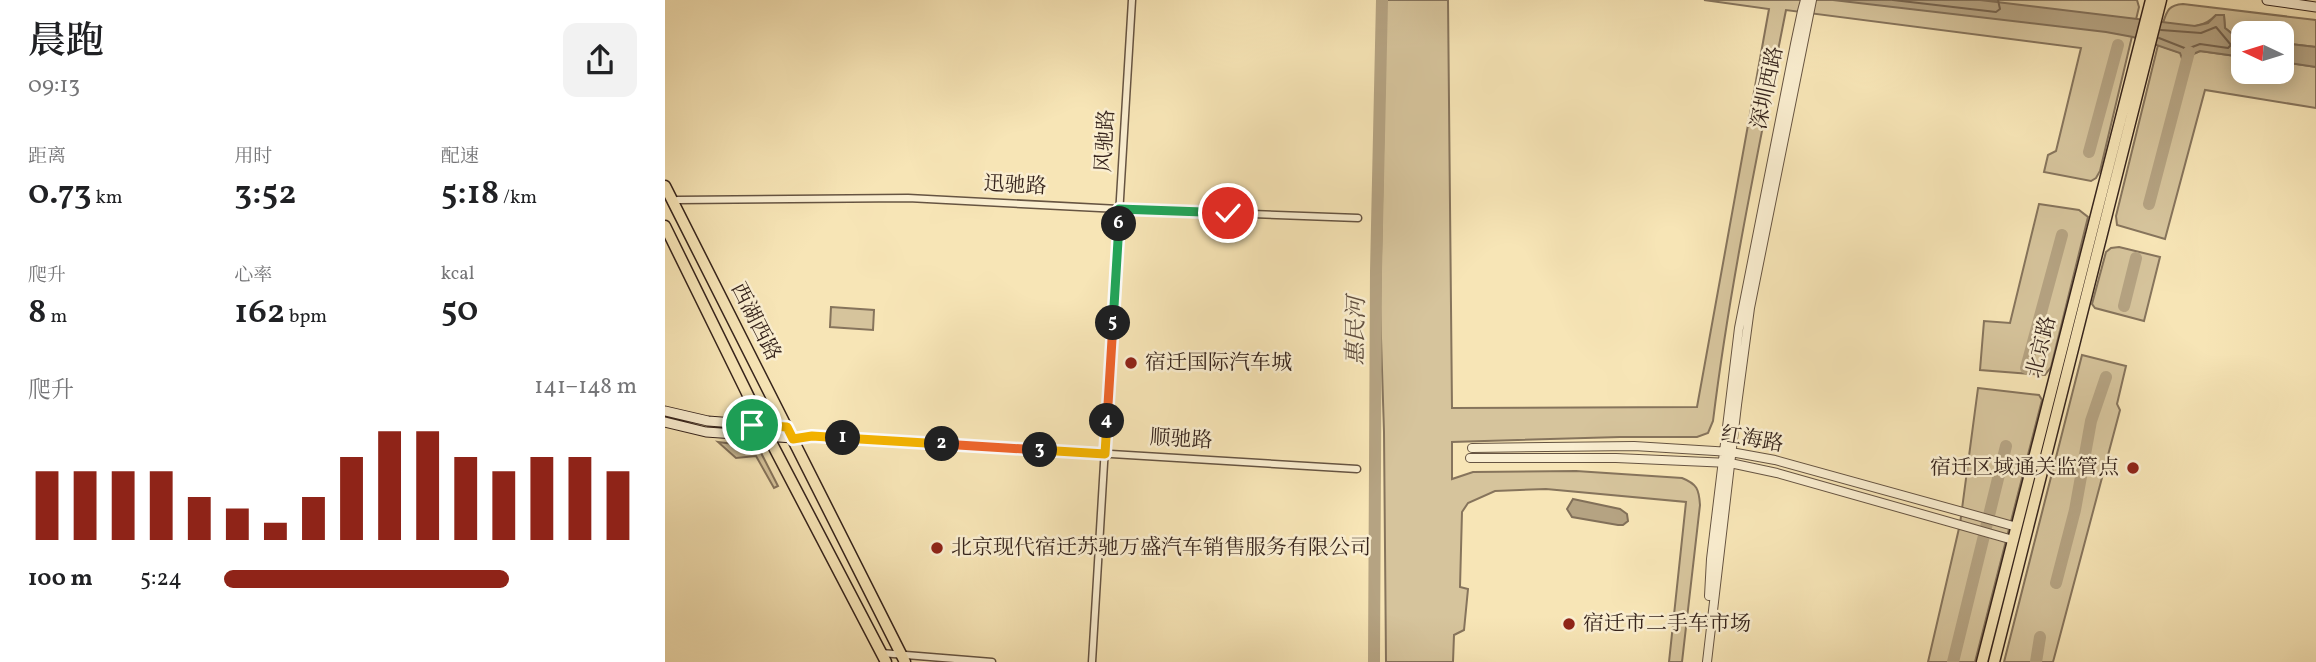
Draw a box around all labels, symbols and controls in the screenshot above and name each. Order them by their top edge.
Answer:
text: 晨跑 [28,17,104,70]
north arrow [2231,21,2294,84]
map controls [2231,21,2294,84]
button: share [563,23,637,97]
street label: 深圳西路 [1745,44,1791,132]
text: 09:13 [28,70,80,102]
street label: 风驰路 [1090,109,1122,173]
text: 距离 [28,144,66,170]
text: 用时 [234,144,272,170]
text: 配速 [441,144,479,170]
text: 0.73 [28,170,92,218]
text: 3:52 [234,170,297,218]
text: 5:18 [441,170,499,218]
street label: 迅驰路 [983,170,1047,202]
pin [1198,183,1258,243]
text: km [92,185,123,211]
text: /km [499,185,537,211]
icon: check [1209,194,1247,232]
pin: 6 [1101,206,1137,242]
text: 6 [1113,210,1124,236]
text: kcal [441,261,474,287]
text: 爬升 [28,263,66,289]
text: 心率 [234,263,272,289]
street label: 西湖西路 [723,278,787,366]
text: 50 [441,287,478,335]
text: 8 [28,289,47,337]
text: 162 [234,289,285,337]
water label: 惠民河 [1340,292,1374,366]
text: m [47,304,67,330]
text: bpm [285,304,327,330]
pin: 5 [1095,306,1131,340]
text: 5 [1108,309,1117,335]
street label: 北京路 [2020,313,2064,381]
place label: 宿迁国际汽车城 [1145,349,1292,378]
marker: 宿迁国际汽车城 [1123,355,1139,371]
text: 141–148 m [534,371,637,403]
text: 爬升 [28,375,74,407]
pin [722,395,782,455]
pin: 4 [1089,404,1125,438]
icon: arrive [733,406,771,444]
text: 4 [1101,407,1112,433]
pin: 1 [825,420,861,456]
street label: 红海路 [1718,420,1786,460]
text: 1 [839,424,846,450]
street label: 顺驰路 [1149,424,1213,456]
pin: 2 [925,426,959,462]
text: 2 [937,430,946,456]
pin: 3 [1023,433,1057,468]
text: 3 [1035,436,1044,462]
place label: 宿迁区域通关监管点 [1930,454,2119,483]
marker: 宿迁区域通关监管点 [2125,460,2141,476]
place label: 北京现代宿迁苏驰万盛汽车销售服务有限公司 [951,534,1371,563]
marker: 北京现代宿迁苏驰万盛汽车销售服务有限公司 [929,540,945,556]
text: 100 m [28,563,93,595]
text: 5:24 [140,563,182,595]
place label: 宿迁市二手车市场 [1583,610,1751,639]
marker: 宿迁市二手车市场 [1561,616,1577,632]

